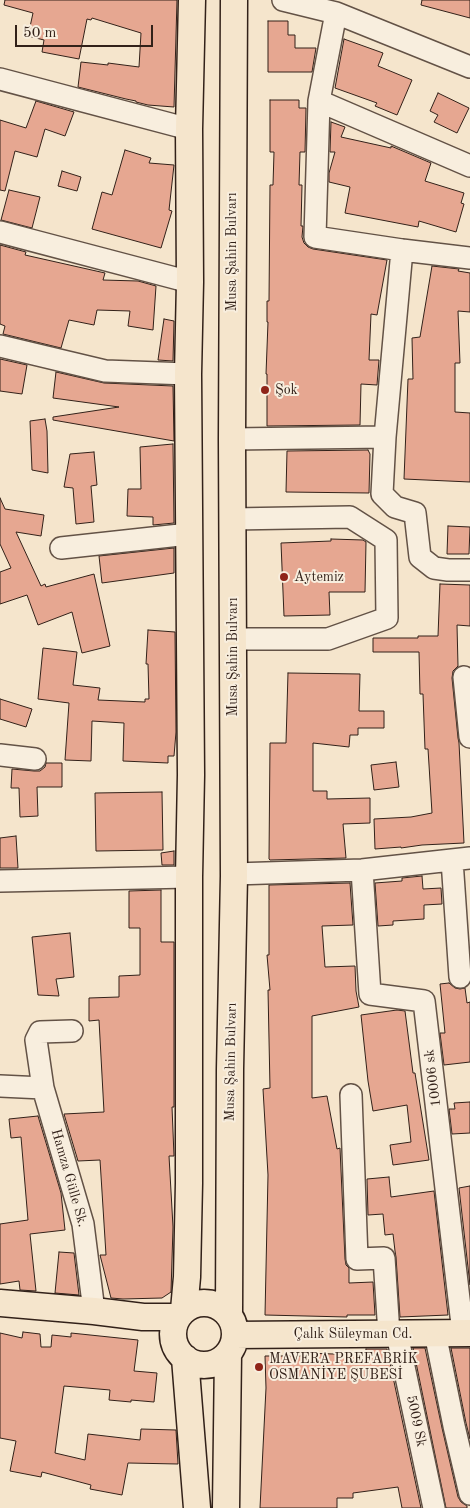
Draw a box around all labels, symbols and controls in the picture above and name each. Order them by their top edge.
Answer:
scale bar [18,15,155,47]
text: 50 m [23,26,57,41]
street label: Musa Şahin Bulvarı [224,193,240,311]
place label: Şok [275,382,298,398]
marker: Şok [259,384,271,396]
place label: Aytemiz [294,569,344,585]
marker: Aytemiz [278,571,290,583]
street label: Musa Şahin Bulvarı [225,598,241,716]
street label: Musa Şahin Bulvarı [222,1002,240,1122]
street label: 10006 sk [421,1048,445,1108]
street label: Hamza Gülle Sk. [47,1127,91,1229]
street label: Çalık Süleyman Cd. [294,1326,412,1342]
place label: MAVERA PREFABRİK OSMANİYE ŞUBESİ [269,1351,418,1384]
marker: MAVERA PREFABRİK OSMANİYE ŞUBESİ [253,1361,265,1373]
street label: 5009 Sk [402,1394,430,1448]

